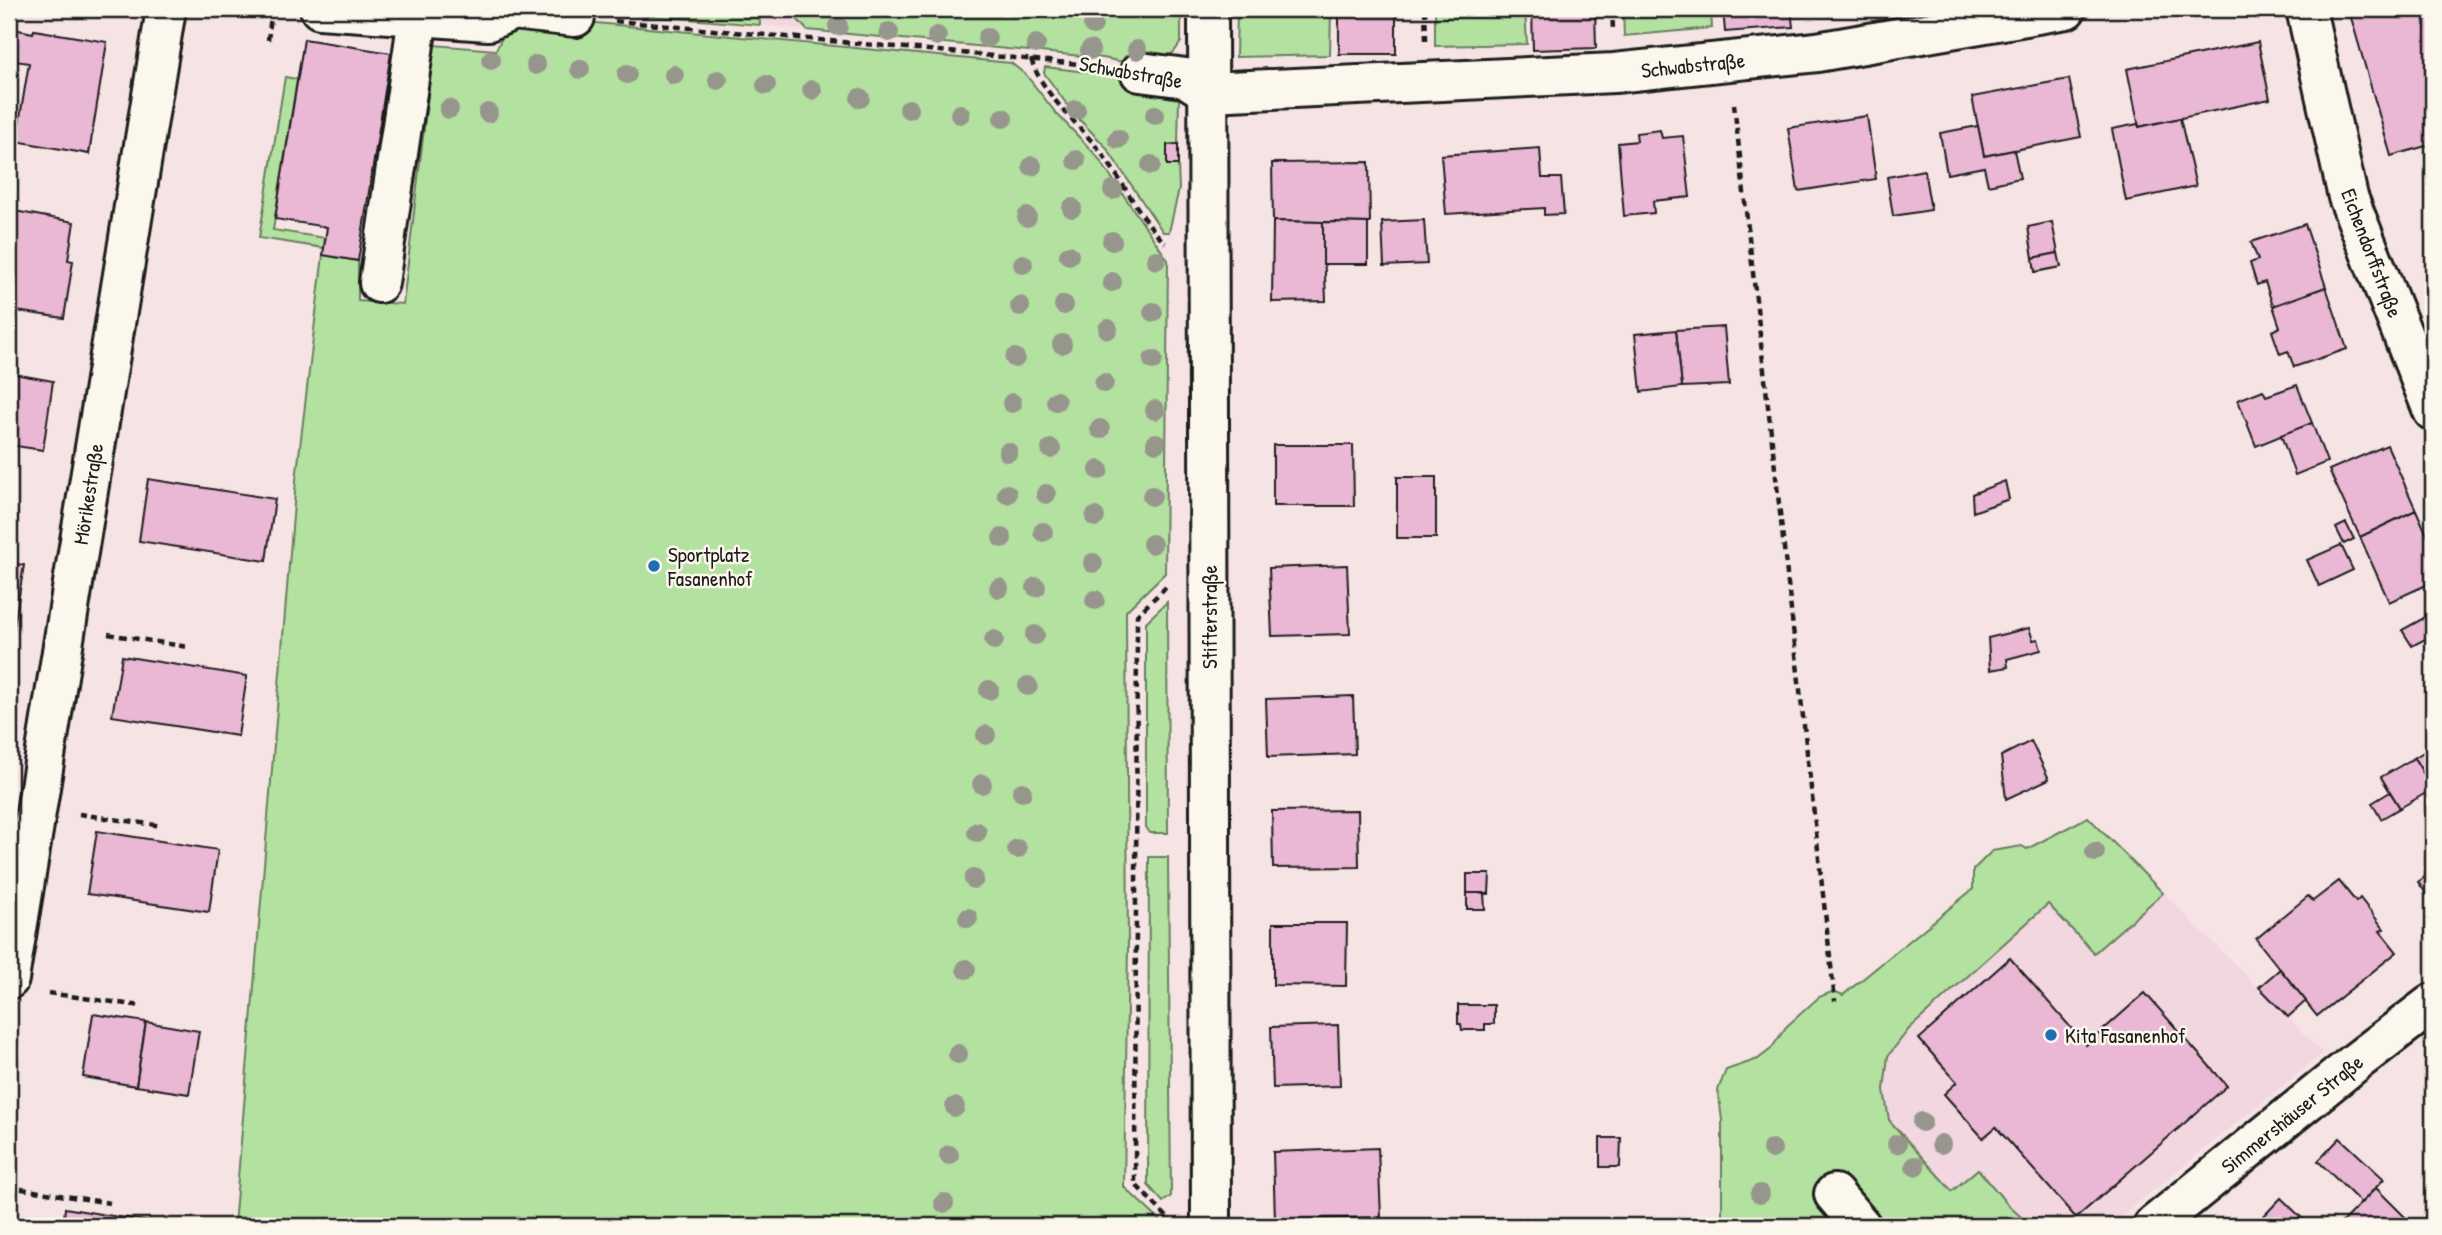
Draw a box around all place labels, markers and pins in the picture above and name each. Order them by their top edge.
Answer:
place label: Sportplatz Fasanenhof [667,540,753,593]
marker: Sportplatz Fasanenhof [646,558,662,574]
place label: Kita Fasanenhof [2065,1021,2186,1050]
marker: Kita Fasanenhof [2043,1027,2059,1043]

